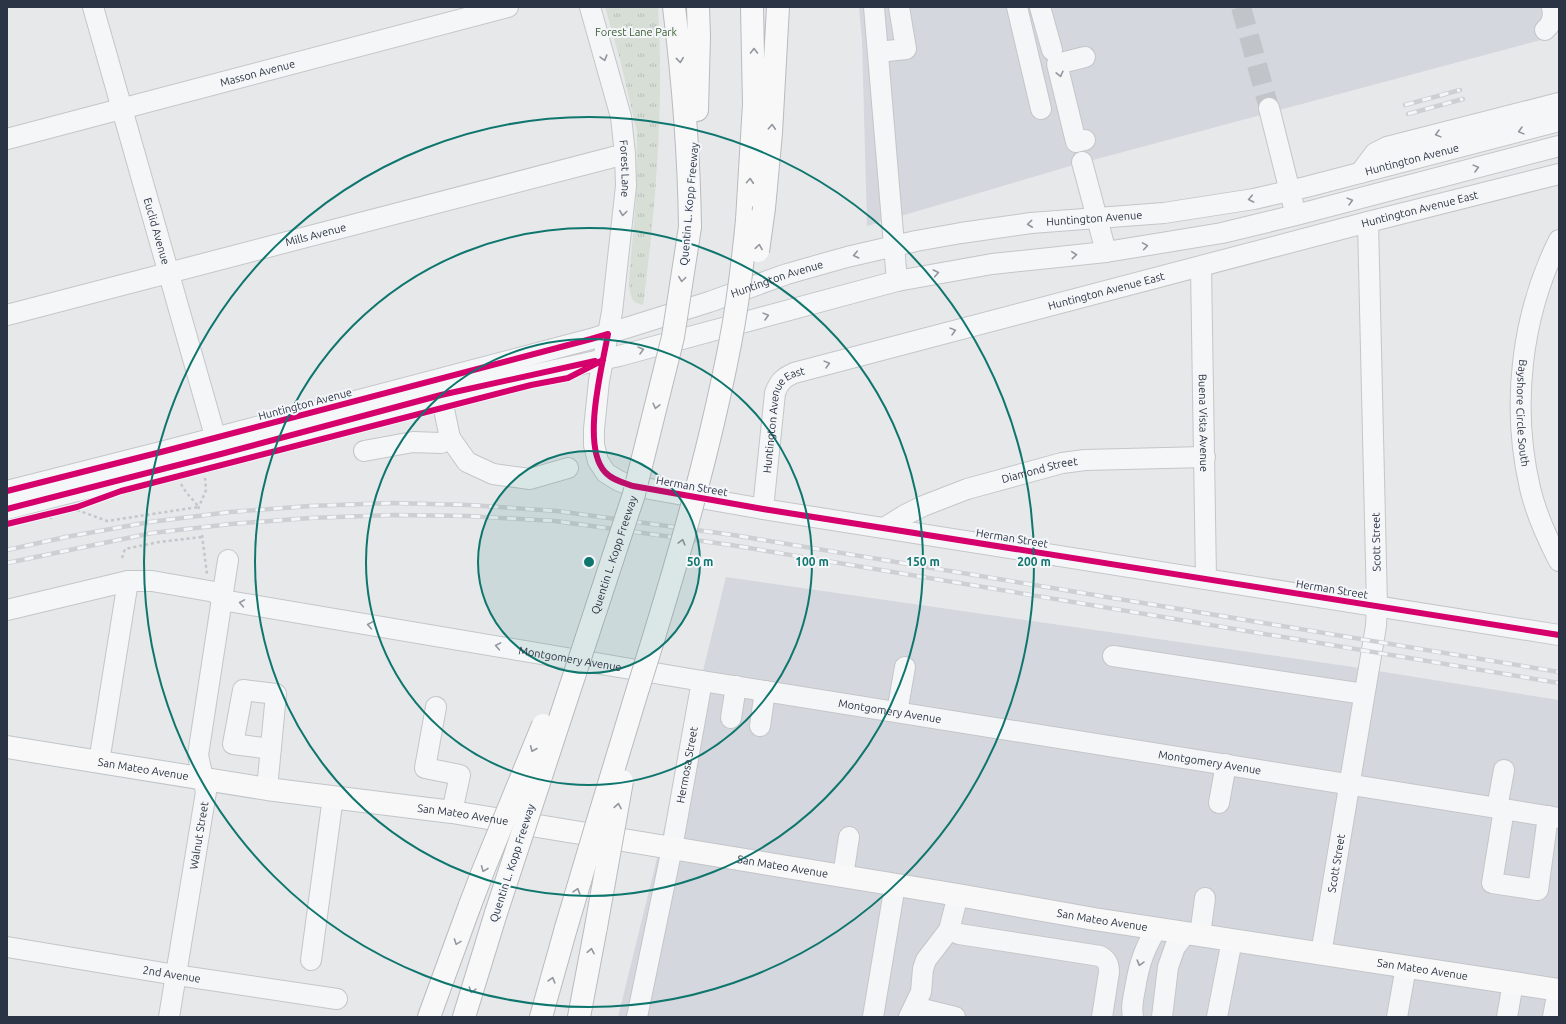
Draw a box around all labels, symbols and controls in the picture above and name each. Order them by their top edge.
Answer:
park label: Forest Lane Park [595,26,677,38]
one-way arrow [750,48,758,54]
one-way arrow [599,54,608,61]
street label: Masson Avenue [219,57,296,89]
one-way arrow [676,57,685,63]
one-way arrow [1055,70,1064,77]
one-way arrow [767,124,776,130]
one-way arrow [1518,126,1525,135]
one-way arrow [1435,129,1442,138]
street label: Forest Lane [617,139,632,198]
street label: Quentin L. Kopp Freeway [678,141,700,266]
street label: Huntington Avenue [1364,141,1460,177]
one-way arrow [1472,164,1479,173]
one-way arrow [746,178,755,184]
street label: Huntington Avenue East [1360,188,1480,230]
one-way arrow [1248,194,1254,203]
street label: Euclid Avenue [142,196,172,266]
one-way arrow [1346,197,1353,206]
street label: Huntington Avenue [1046,209,1143,228]
one-way arrow [619,210,628,216]
one-way arrow [1027,219,1033,228]
street label: Mills Avenue [284,221,347,248]
one-way arrow [1141,242,1148,251]
one-way arrow [754,244,763,250]
one-way arrow [853,251,859,259]
one-way arrow [1071,251,1077,260]
street label: Huntington Avenue [729,258,824,300]
one-way arrow [932,270,939,278]
street label: Huntington Avenue East [1047,270,1166,312]
one-way arrow [678,276,687,282]
one-way arrow [763,312,770,321]
one-way arrow [950,328,956,336]
one-way arrow [637,346,644,355]
street label: Bayshore Circle South [1515,359,1532,468]
one-way arrow [824,360,831,369]
street label: Huntington Avenue East [761,364,807,474]
street label: Buena Vista Avenue [1197,374,1210,472]
street label: Huntington Avenue [257,386,353,422]
one-way arrow [652,402,661,409]
street label: Diamond Street [1000,455,1079,485]
street label: Herman Street [655,474,729,498]
street label: Quentin L. Kopp Freeway [589,494,639,616]
street label: Scott Street [1369,512,1383,572]
street label: Herman Street [975,526,1049,550]
one-way arrow [677,539,686,546]
centre of rings [582,555,596,569]
text: 50 m [687,555,713,568]
text: 100 m [795,555,829,568]
text: 150 m [906,555,940,568]
text: 200 m [1017,555,1051,568]
street label: Herman Street [1295,577,1369,601]
one-way arrow [239,599,245,608]
one-way arrow [367,621,373,629]
one-way arrow [495,642,501,651]
street label: Montgomery Avenue [518,644,622,673]
street label: Montgomery Avenue [837,697,942,725]
street label: Hermosa Street [674,725,700,804]
one-way arrow [530,745,538,752]
street label: Montgomery Avenue [1157,748,1262,776]
street label: San Mateo Avenue [97,756,190,782]
street label: Walnut Street [187,800,210,870]
street label: San Mateo Avenue [417,802,509,827]
street label: Quentin L. Kopp Freeway [487,802,537,924]
one-way arrow [613,803,621,809]
street label: Scott Street [1325,832,1347,893]
street label: San Mateo Avenue [736,853,829,880]
one-way arrow [480,865,488,872]
one-way arrow [572,887,581,894]
street label: San Mateo Avenue [1056,907,1149,933]
one-way arrow [453,938,462,945]
one-way arrow [586,948,595,954]
street label: San Mateo Avenue [1376,956,1469,982]
one-way arrow [1136,959,1145,966]
street label: 2nd Avenue [142,964,202,985]
one-way arrow [547,976,556,983]
one-way arrow [468,987,477,994]

